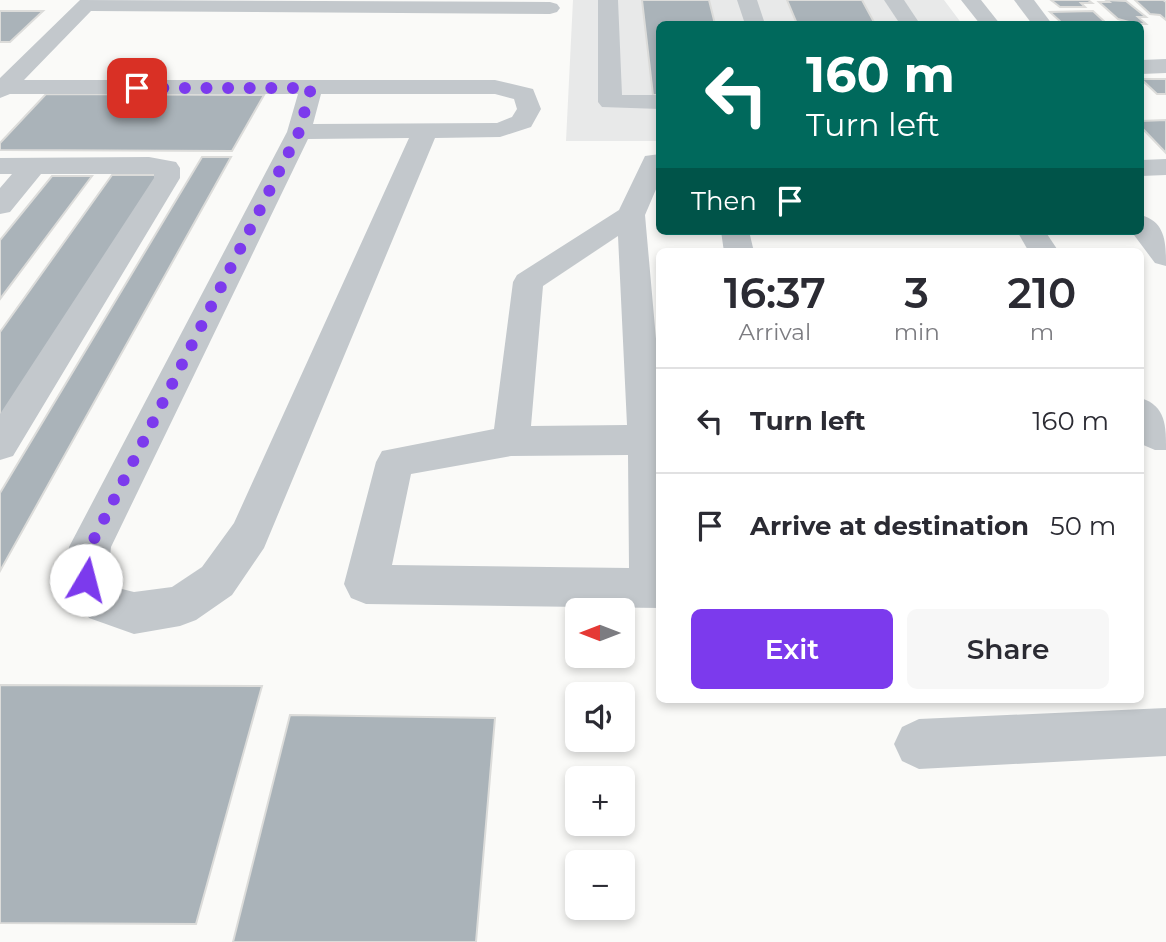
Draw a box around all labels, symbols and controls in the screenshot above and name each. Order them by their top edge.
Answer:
text: 160 m [806,45,955,104]
icon: left [691,49,782,140]
pin [107,58,167,118]
icon: arrive [118,69,156,107]
text: Turn left [806,105,940,144]
icon: arrive [771,182,809,220]
text: Then [691,185,757,217]
text: 16:37 [724,267,826,319]
text: 3 [904,267,929,319]
text: 210 [1008,267,1076,319]
text: Arrival [739,318,811,346]
text: min [894,318,940,346]
text: m [1030,318,1054,346]
icon: left [691,402,729,440]
text: Turn left [750,405,866,437]
text: 160 m [1032,405,1109,437]
icon: arrive [691,507,729,545]
text: Arrive at destination [750,510,1029,542]
text: 50 m [1050,510,1116,542]
position arrow [49,543,123,617]
north arrow [565,598,635,668]
map controls [565,598,635,920]
button: Exit [691,609,893,689]
button: Share [907,609,1109,689]
button: sound [565,682,635,752]
button: + [565,766,635,836]
button: − [565,850,635,920]

